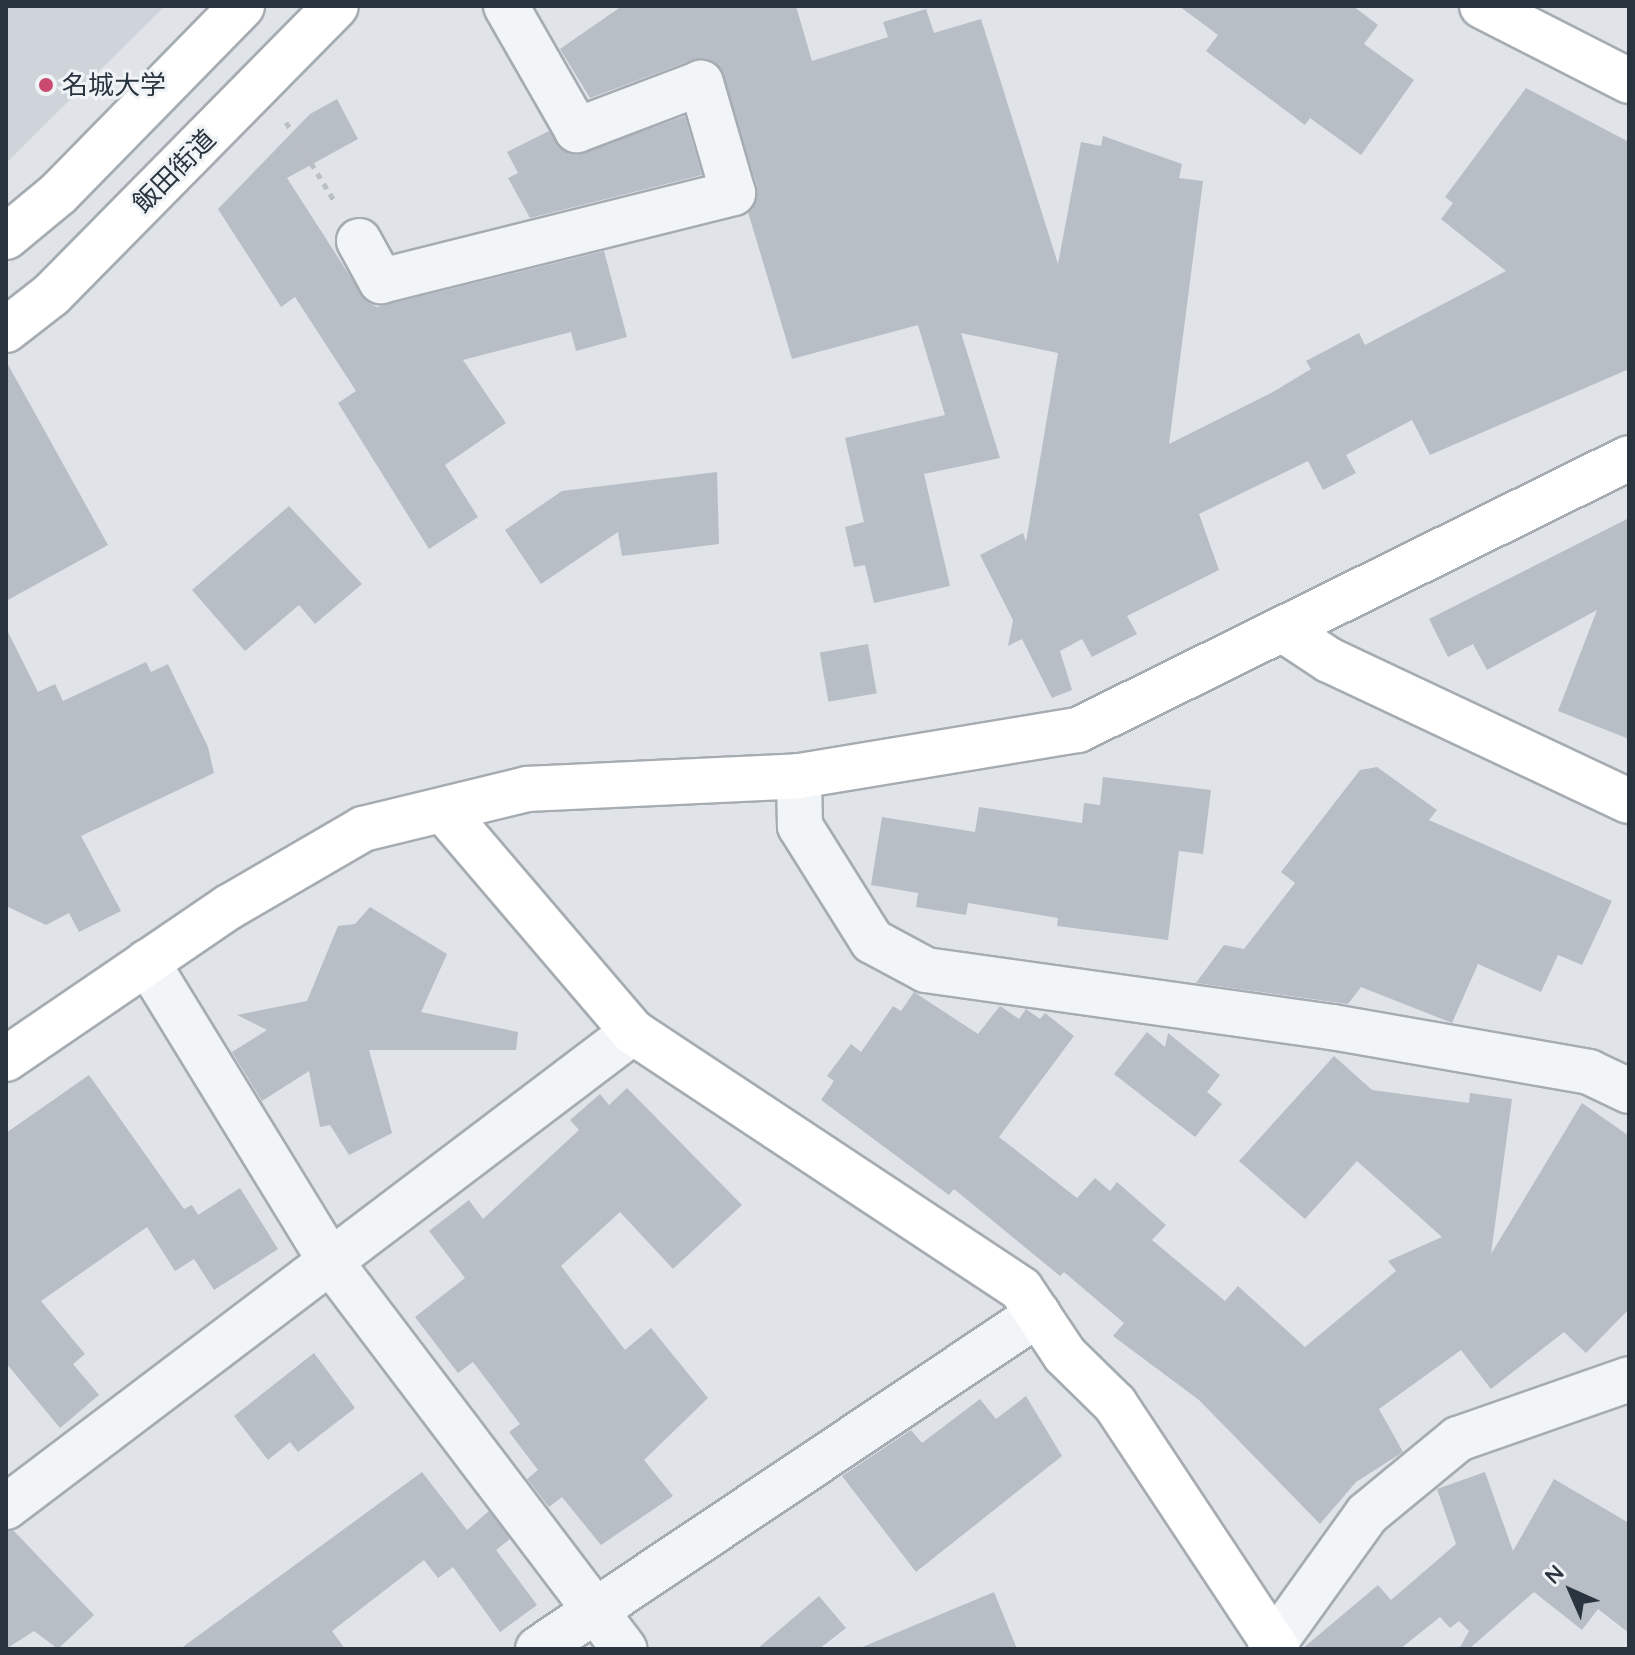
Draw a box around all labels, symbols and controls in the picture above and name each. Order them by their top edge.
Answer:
place label: 名城大学 [62,69,166,101]
marker: 名城大学 [37,76,55,94]
street label: 飯田街道 [126,123,222,219]
north arrow [1531,1551,1611,1631]
text: N [1538,1558,1570,1590]

